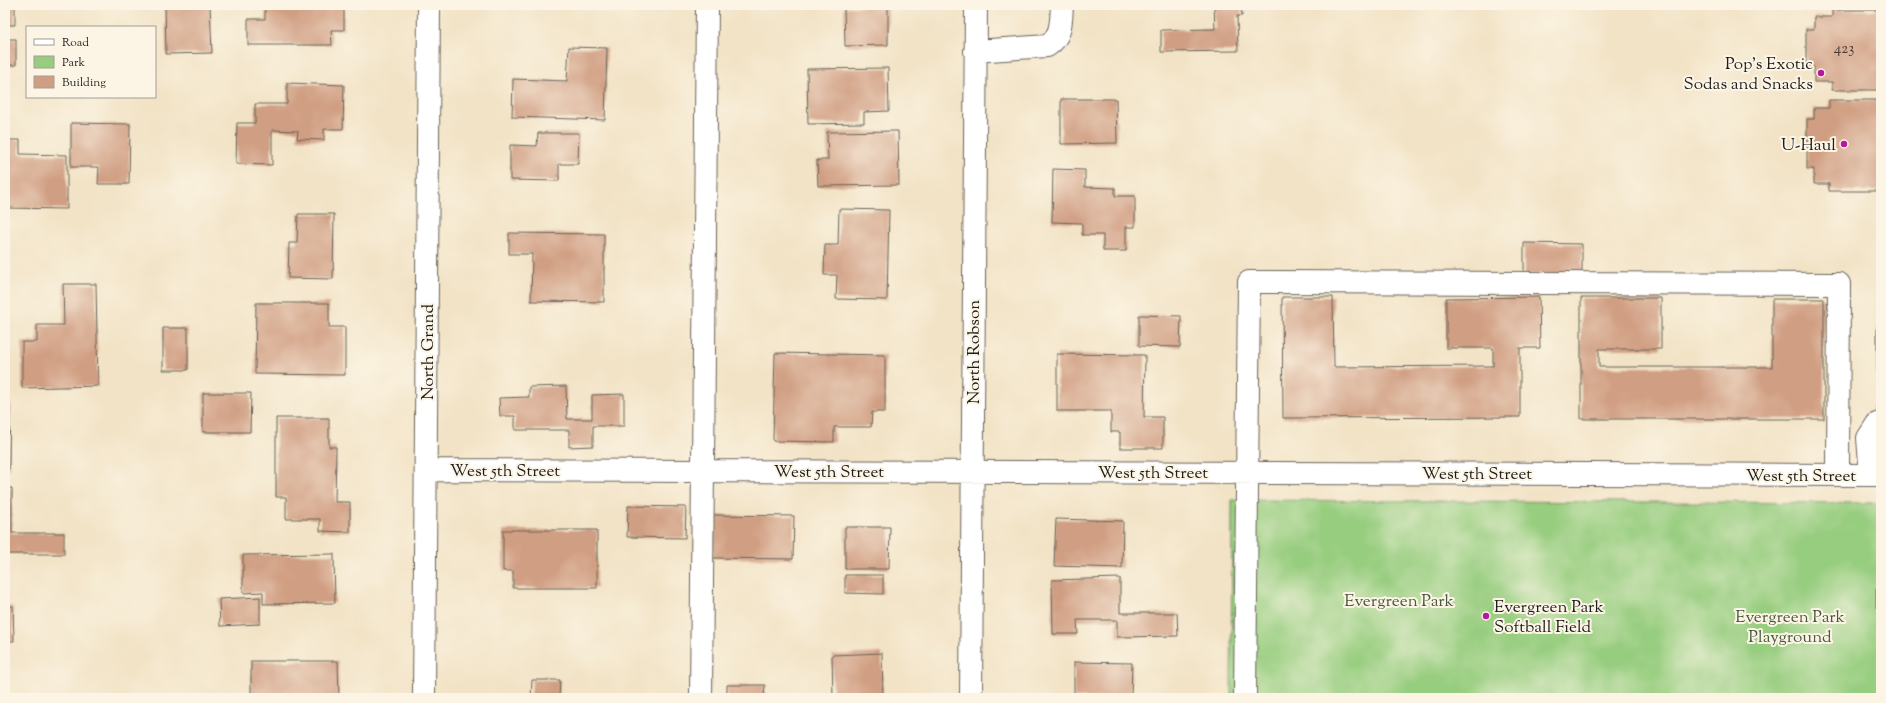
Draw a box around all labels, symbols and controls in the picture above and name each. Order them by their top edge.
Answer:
legend [26,26,156,98]
text: Road [62,34,89,52]
house number: 423 [1834,39,1854,60]
place label: Pop's Exotic Sodas and Snacks [1684,53,1813,97]
text: Park [62,54,85,72]
marker: Pop's Exotic Sodas and Snacks [1816,68,1826,78]
text: Building [62,74,106,92]
place label: U-Haul [1781,134,1836,158]
marker: U-Haul [1839,139,1849,149]
street label: North Robson [963,300,987,404]
street label: North Grand [417,304,441,400]
street label: West 5th Street [450,460,560,484]
street label: West 5th Street [774,461,884,485]
street label: West 5th Street [1098,462,1208,486]
street label: West 5th Street [1422,463,1532,487]
street label: West 5th Street [1746,465,1856,489]
park label: Evergreen Park [1344,590,1454,614]
place label: Evergreen Park Softball Field [1494,596,1604,640]
park label: Evergreen Park Playground [1735,606,1845,650]
marker: Evergreen Park Softball Field [1481,611,1491,621]

